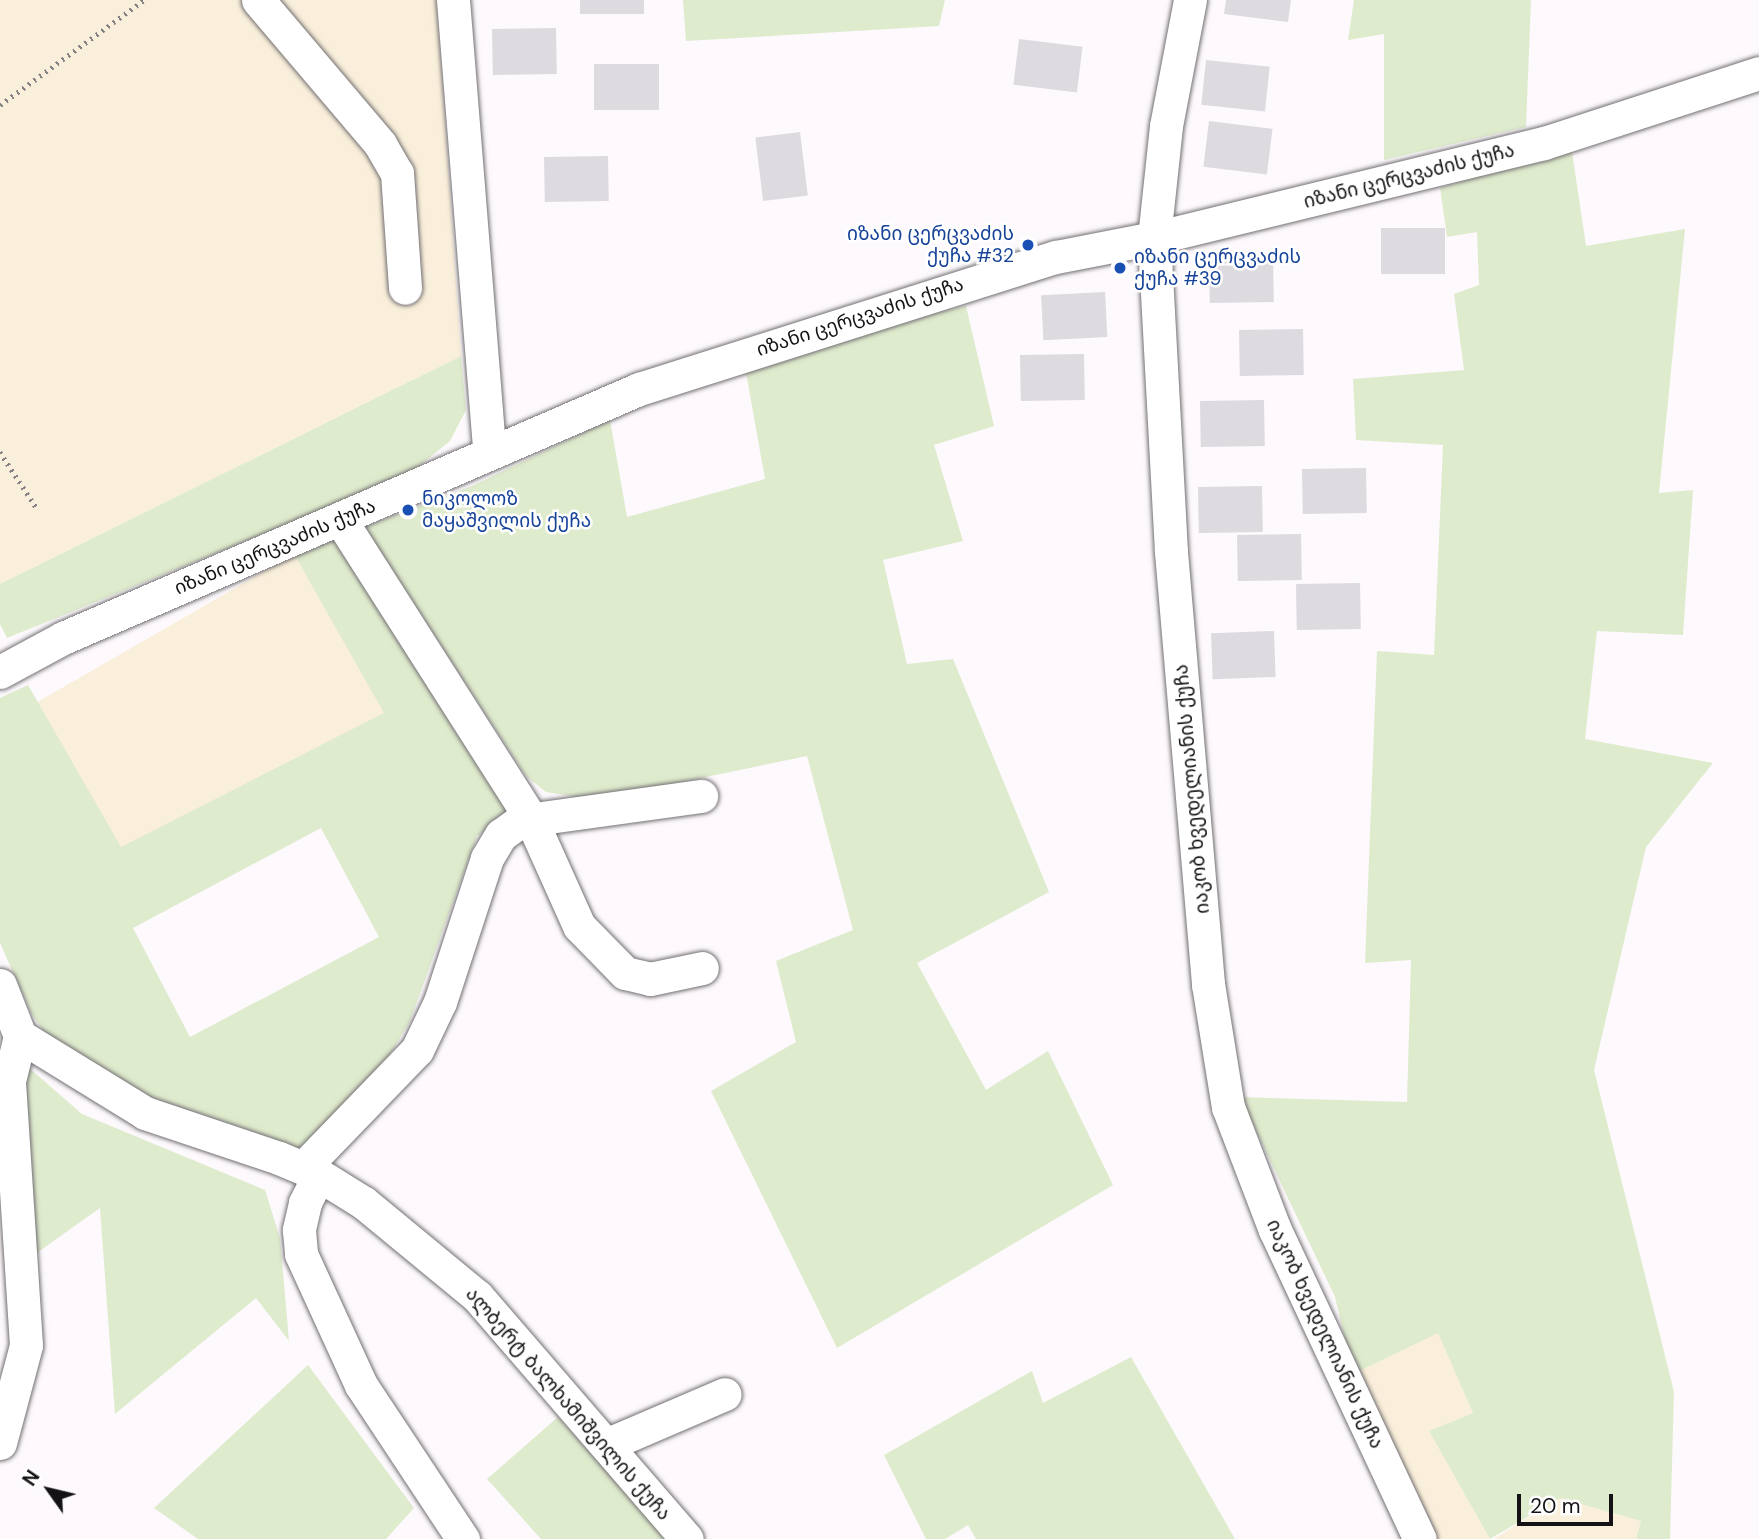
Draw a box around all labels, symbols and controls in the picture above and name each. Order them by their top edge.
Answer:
street label: იზანი ცერცვაძის ქუჩა [1301,139,1517,213]
place label: იზანი ცერცვაძის ქუჩა #32 [847,223,1014,267]
marker: იზანი ცერცვაძის ქუჩა #32 [1020,237,1036,253]
place label: იზანი ცერცვაძის ქუჩა #39 [1134,246,1301,290]
marker: იზანი ცერცვაძის ქუჩა #39 [1112,260,1128,276]
street label: იზანი ცერცვაძის ქუჩა [754,273,966,361]
place label: ნიკოლოზ მაყაშვილის ქუჩა [422,488,591,532]
street label: იზანი ცერცვაძის ქუჩა [171,494,379,600]
marker: ნიკოლოზ მაყაშვილის ქუჩა [400,502,416,518]
street label: იაკობ ხვედელიანის ქუჩა [1170,663,1214,915]
street label: იაკობ ხვედელიანის ქუჩა [1262,1216,1388,1452]
street label: ალბერტ ბალხამიშვილის ქუჩა [461,1283,675,1525]
north arrow [14,1455,84,1525]
text: N [17,1465,45,1491]
scale bar [1521,1480,1617,1524]
text: 20 m [1530,1492,1581,1520]

